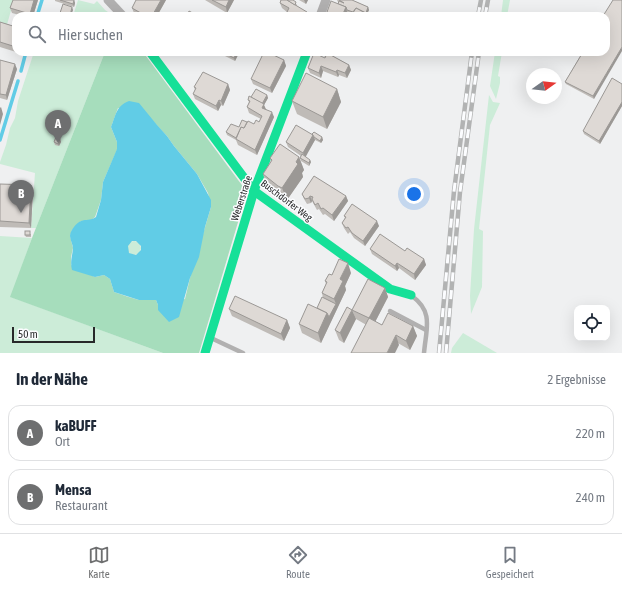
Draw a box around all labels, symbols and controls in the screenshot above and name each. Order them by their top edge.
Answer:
search box [12,12,610,56]
icon: search [26,23,48,45]
text: Hier suchen [58,26,123,43]
north arrow [526,68,562,104]
pin: A [45,110,71,143]
street label: Weberstraße [229,174,254,222]
street label: Buschdorfer Weg [259,178,315,224]
pin: B [8,180,34,213]
your location [404,184,424,204]
map controls [574,305,610,341]
button: locate [574,305,610,341]
scale bar [12,325,95,344]
text: 50 m [18,328,38,340]
text: In der Nähe [16,369,88,389]
text: 2 Ergebnisse [547,372,606,387]
text: kaBUFF [55,417,97,434]
text: A [27,426,33,441]
text: 220 m [576,426,605,441]
text: Ort [55,434,70,449]
text: Mensa [55,481,91,498]
text: B [27,490,33,505]
text: 240 m [576,490,605,505]
text: Restaurant [55,498,108,513]
tab: Karte [88,544,110,580]
tab: Route [286,544,310,580]
tab: Gespeichert [486,544,534,580]

